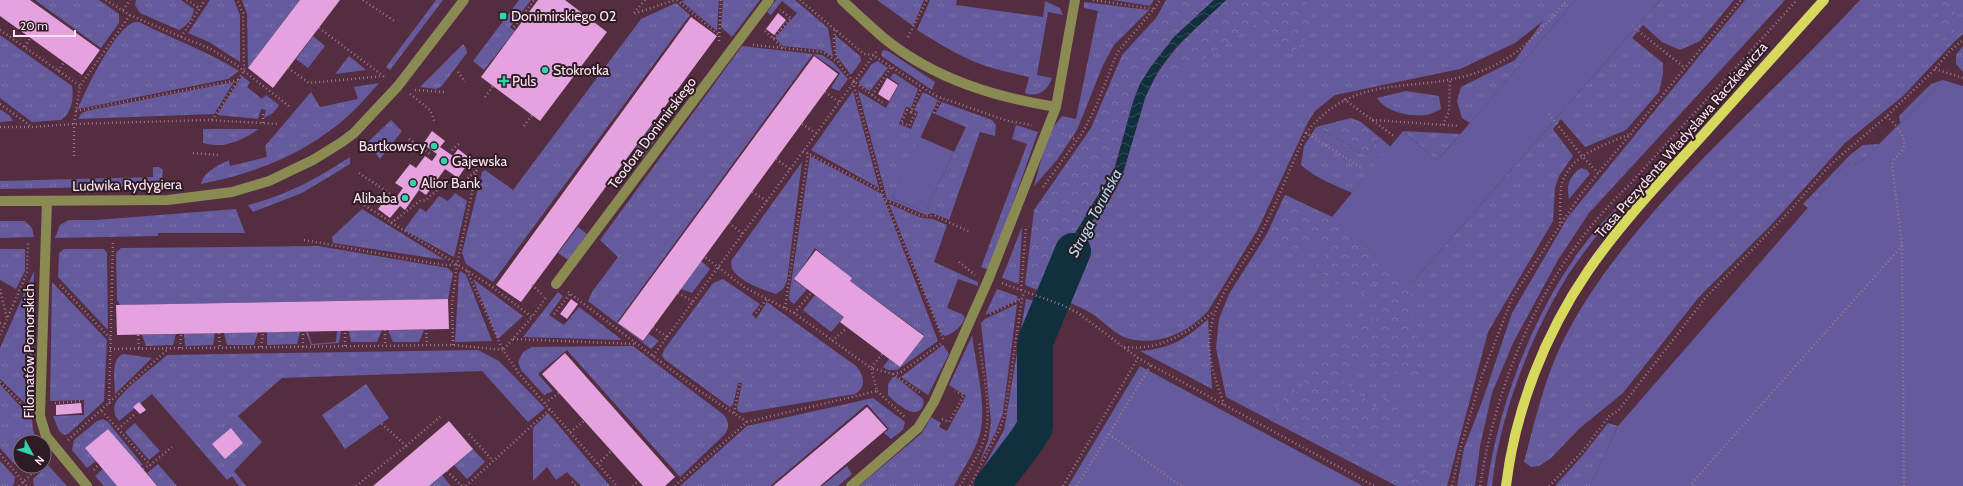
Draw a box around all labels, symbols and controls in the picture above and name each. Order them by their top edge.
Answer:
place label: Donimirskiego 02 [511,7,616,25]
marker: Donimirskiego 02 [498,11,508,21]
scale bar [14,12,75,38]
text: 20 m [20,18,48,33]
street label: Trasa Prezydenta Władysława Raczkiewicza [1591,38,1771,242]
place label: Stokrotka [553,61,609,79]
marker: Stokrotka [540,65,550,75]
place label: Puls [512,72,537,90]
street label: Teodora Donimirskiego [604,73,700,193]
marker: Puls [499,76,509,86]
place label: Bartkowscy [359,137,426,155]
marker: Bartkowscy [429,141,439,151]
place label: Gajewska [452,152,507,170]
marker: Gajewska [439,156,449,166]
water label: Struga Toruńska [1064,166,1126,260]
place label: Alior Bank [421,174,481,192]
street label: Ludwika Rydygiera [72,175,182,195]
marker: Alior Bank [408,178,418,188]
place label: Alibaba [353,189,397,207]
marker: Alibaba [400,193,410,203]
street label: Filomatów Pomorskich [20,284,38,418]
north arrow [12,434,52,474]
text: N [32,453,48,468]

